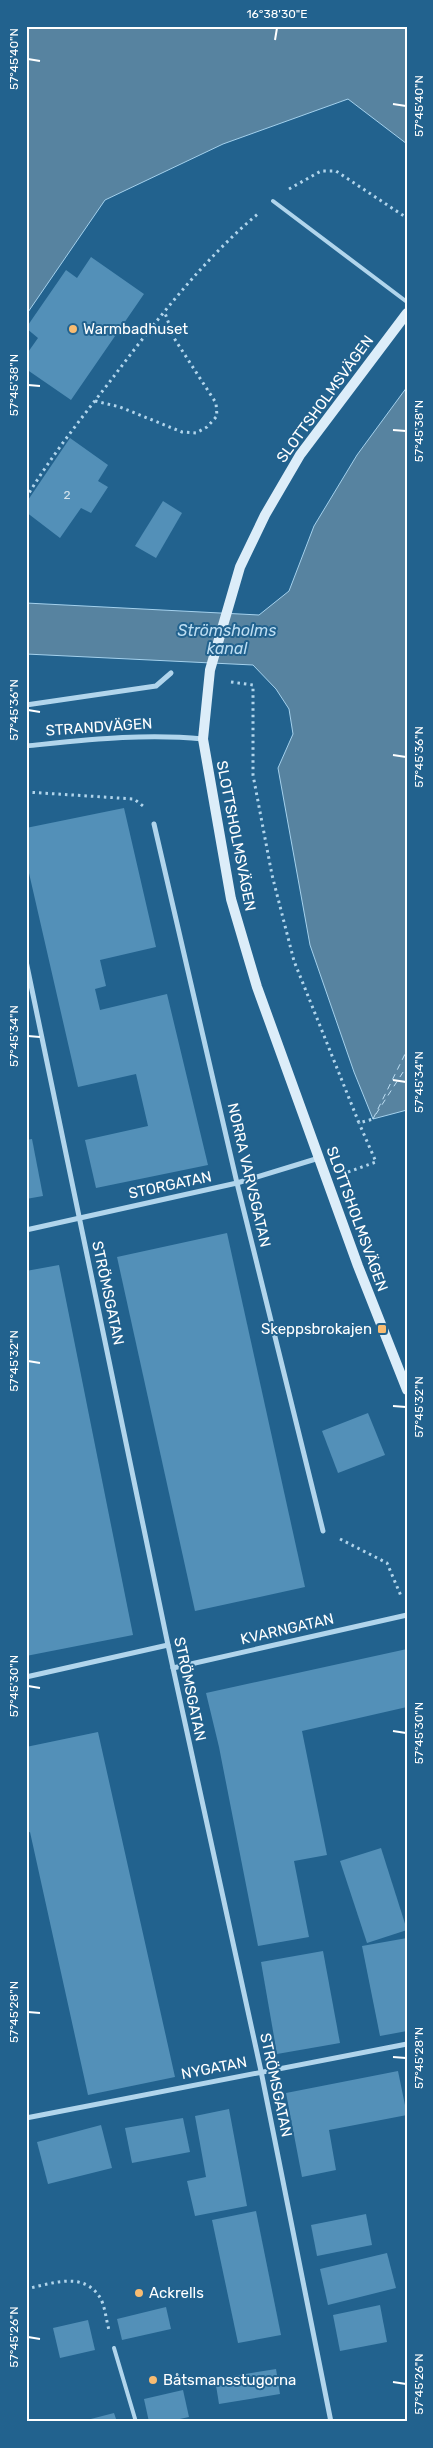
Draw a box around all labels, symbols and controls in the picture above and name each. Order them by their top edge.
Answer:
text: 16°38'30"E [246,7,308,21]
text: 57°45'40"N [7,28,21,90]
text: 57°45'40"N [412,75,426,137]
place label: Warmbadhuset [83,320,188,338]
marker: Warmbadhuset [67,323,79,335]
street label: SLOTTSHOLMSVÄGEN [273,332,377,466]
text: 57°45'38"N [7,354,21,416]
text: 57°45'38"N [412,400,426,462]
house number: 2 [63,488,71,502]
water label: Strömsholms kanal [178,621,276,658]
text: 57°45'36"N [7,679,21,741]
street label: STRANDVÄGEN [45,714,153,740]
text: 57°45'36"N [412,726,426,788]
street label: SLOTTSHOLMSVÄGEN [213,759,259,913]
text: 57°45'34"N [7,1005,21,1067]
text: 57°45'34"N [412,1051,426,1113]
street label: NORRA VARVSGATAN [224,1101,274,1249]
street label: SLOTTSHOLMSVÄGEN [322,1144,392,1294]
street label: STORGATAN [127,1167,213,1203]
street label: STRÖMSGATAN [88,1239,128,1347]
place label: Skeppsbrokajen [261,1320,372,1338]
marker: Skeppsbrokajen [376,1323,388,1335]
text: 57°45'32"N [7,1330,21,1392]
text: 57°45'32"N [412,1376,426,1438]
street label: KVARNGATAN [238,1609,336,1649]
street label: STRÖMSGATAN [170,1635,210,1743]
text: 57°45'30"N [7,1655,21,1717]
text: 57°45'30"N [412,1702,426,1764]
text: 57°45'28"N [7,1981,21,2043]
text: 57°45'28"N [412,2027,426,2089]
street label: STRÖMSGATAN [256,2031,296,2139]
street label: NYGATAN [180,2053,248,2083]
place label: Ackrells [149,2284,204,2302]
marker: Ackrells [133,2287,145,2299]
text: 57°45'26"N [7,2306,21,2368]
text: 57°45'26"N [412,2353,426,2415]
place label: Båtsmansstugorna [163,2371,296,2389]
marker: Båtsmansstugorna [147,2374,159,2386]

